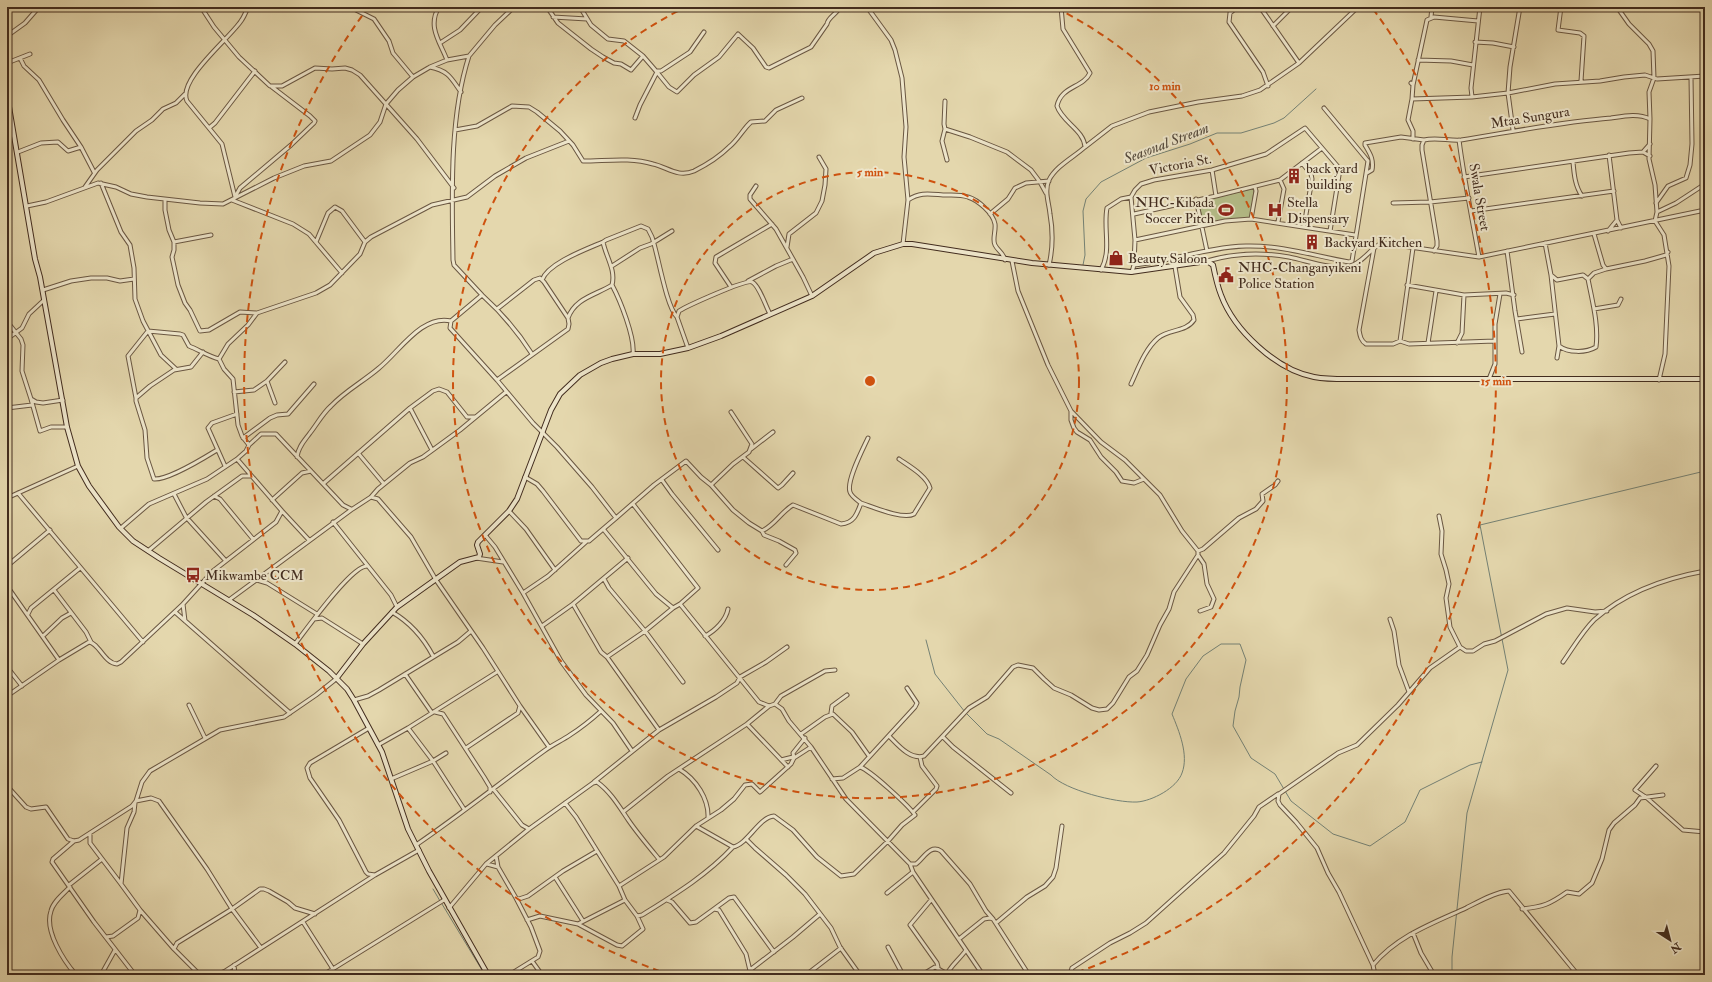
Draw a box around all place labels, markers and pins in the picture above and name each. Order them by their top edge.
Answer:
place label: back yard building [1306,160,1358,193]
building icon: back yard building [1285,167,1303,185]
place label: NHC-Kibada Soccer Pitch [1135,194,1215,227]
place label: Stella Dispensary [1287,194,1350,228]
sports icon: NHC-Kibada Soccer Pitch [1217,201,1235,219]
hospital icon: Stella Dispensary [1266,201,1284,219]
building icon: Backyard Kitchen [1303,233,1321,251]
place label: Backyard Kitchen [1324,234,1422,252]
shop icon: Beauty Saloon [1107,249,1125,267]
place label: Beauty Saloon [1128,250,1207,268]
place label: NHC-Changanyikeni Police Station [1238,259,1362,292]
public building icon: NHC-Changanyikeni Police Station [1217,266,1235,284]
centre of rings [863,374,877,388]
bus stop icon: Mikwambe CCM [184,566,202,584]
place label: Mikwambe CCM [205,567,304,584]

